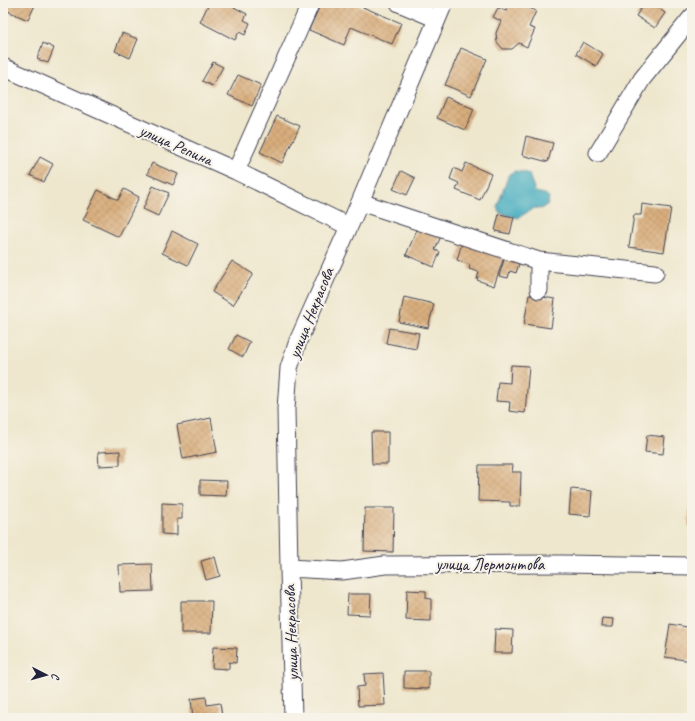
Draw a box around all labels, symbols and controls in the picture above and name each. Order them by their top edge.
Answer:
street label: улица Репина [135,119,218,171]
street label: улица Некрасова [283,263,339,362]
street label: улица Лермонтова [435,554,546,575]
street label: улица Некрасова [279,583,303,682]
north arrow [26,655,66,695]
text: С [49,673,63,681]

